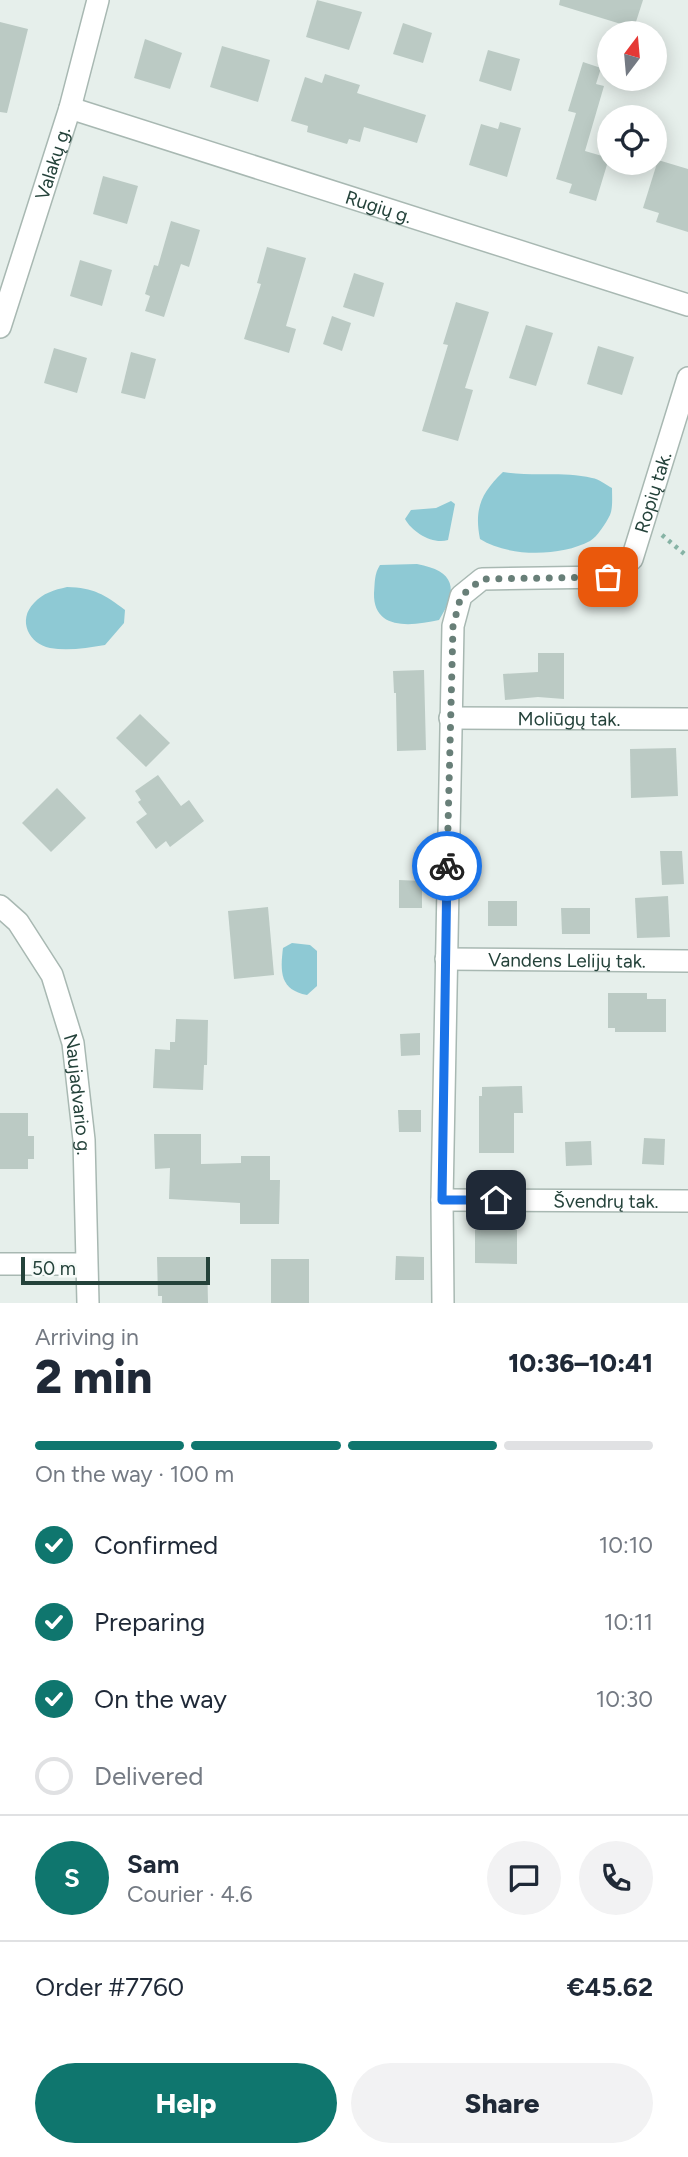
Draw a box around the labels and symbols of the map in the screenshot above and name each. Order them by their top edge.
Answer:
north arrow [597,21,667,91]
street label: Valakų g. [30,124,75,203]
street label: Rugių g. [342,186,415,228]
street label: Ropių tak. [630,449,677,536]
pin [578,547,638,607]
street label: Moliūgų tak. [518,707,620,731]
courier [412,831,482,901]
street label: Vandens Lelijų tak. [488,948,646,973]
street label: Naujadvario g. [59,1031,95,1156]
pin [466,1170,526,1230]
street label: Švendrų tak. [553,1189,659,1213]
scale bar [21,1254,210,1286]

